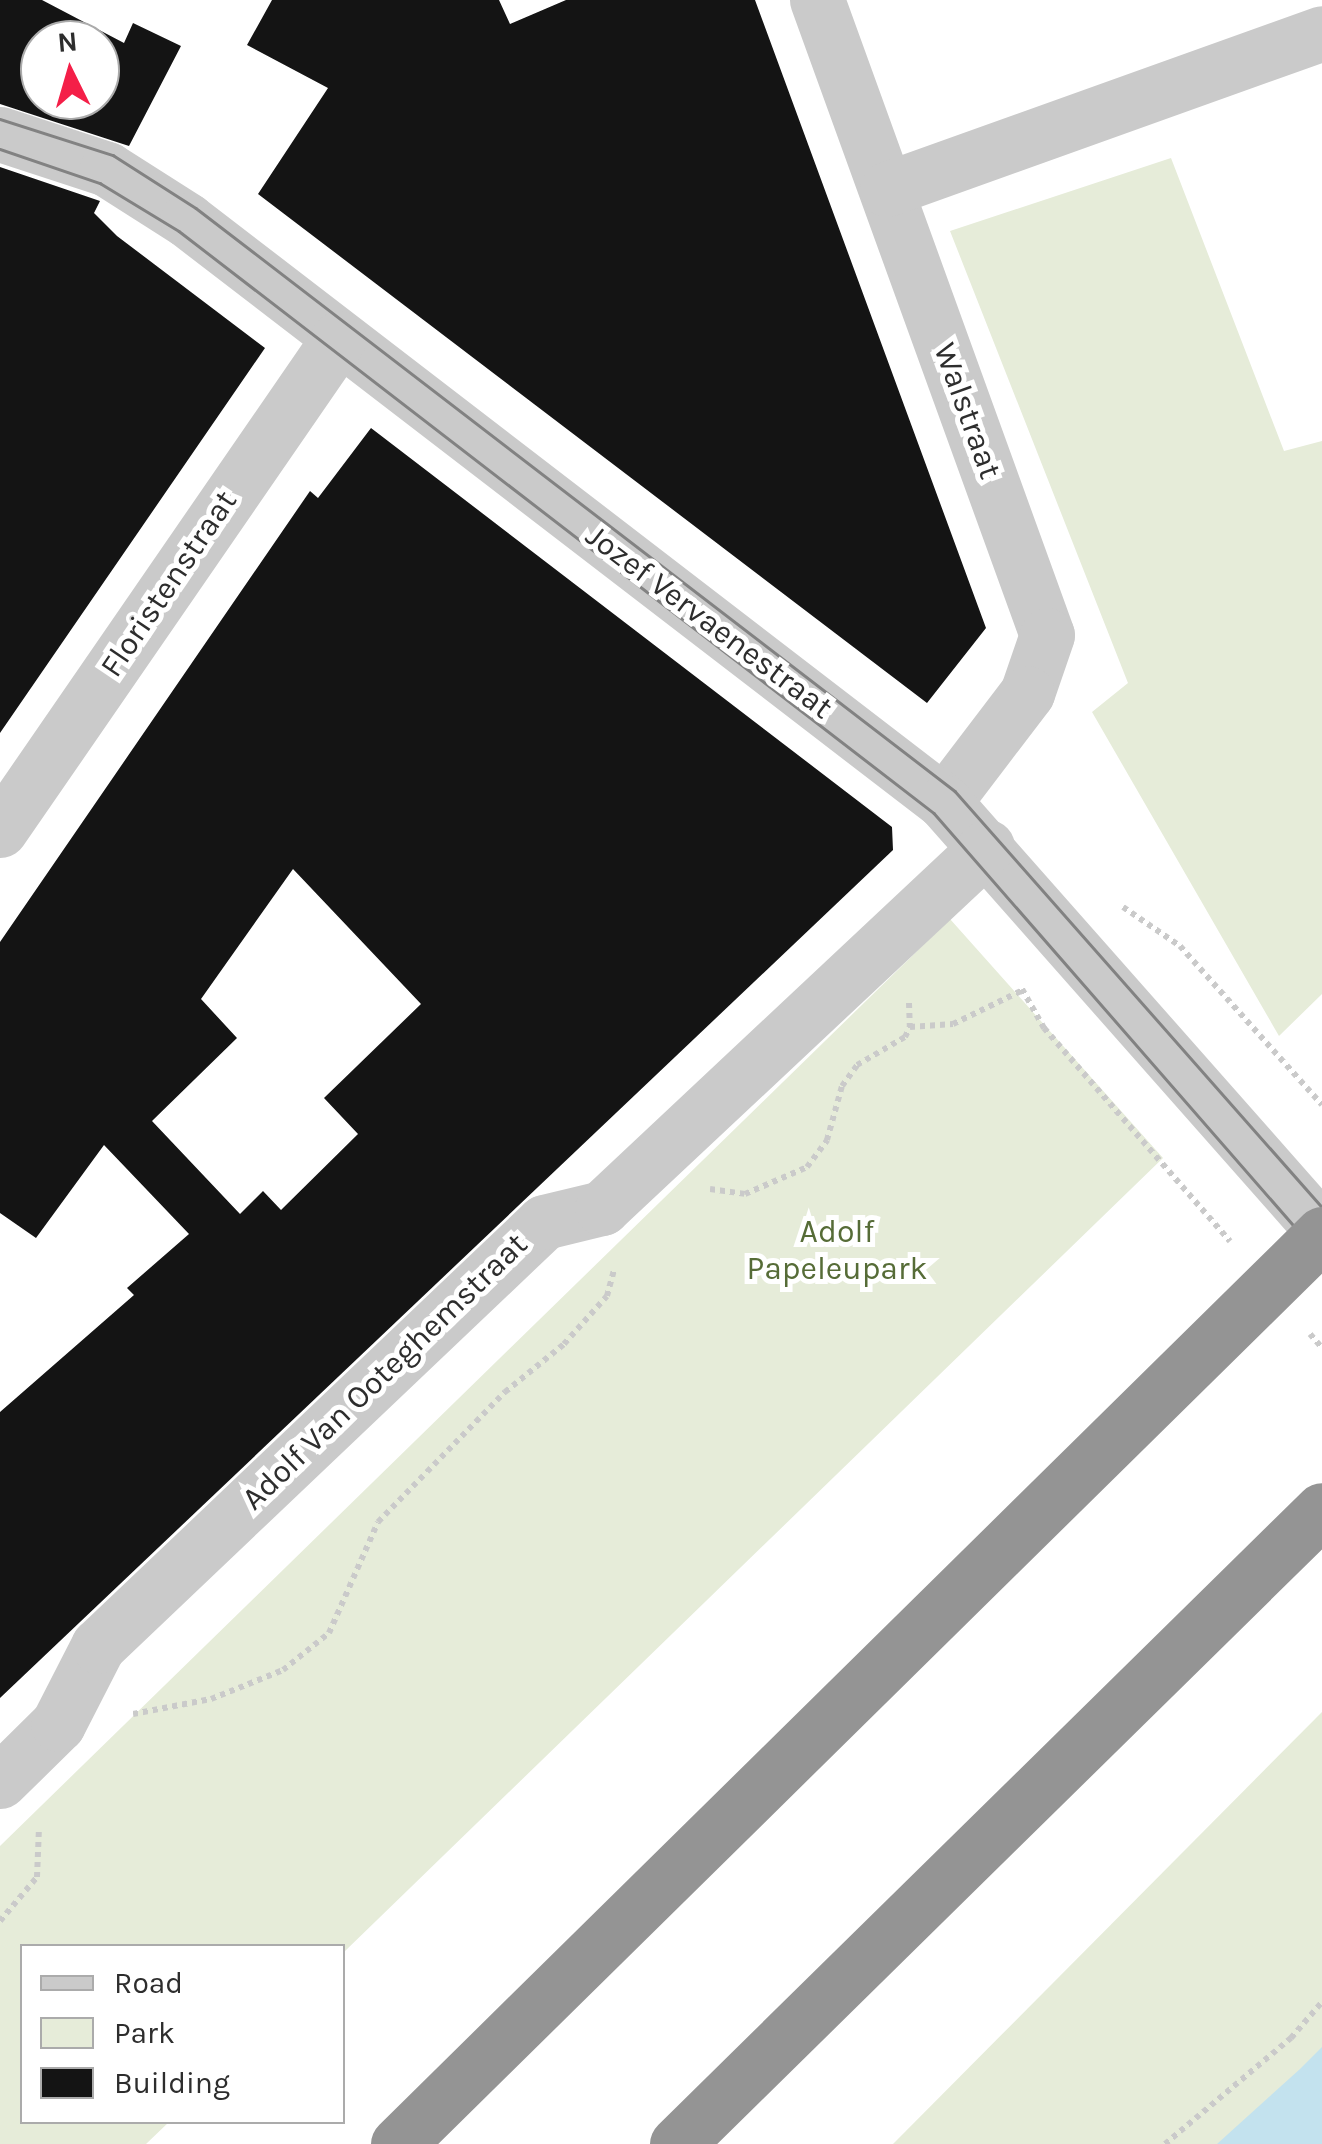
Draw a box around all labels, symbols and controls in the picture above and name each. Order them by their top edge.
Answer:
north arrow [20,20,120,120]
text: N [56,24,79,59]
street label: Walstraat [925,338,1009,484]
street label: Floristenstraat [93,483,245,685]
street label: Jozef Vervaenestraat [578,517,840,727]
park label: Adolf Papeleupark [746,1214,928,1289]
street label: Adolf Van Ooteghemstraat [234,1226,536,1518]
legend [20,1944,345,2124]
text: Road [114,1965,183,2001]
text: Park [114,2015,175,2051]
text: Building [114,2065,230,2101]

